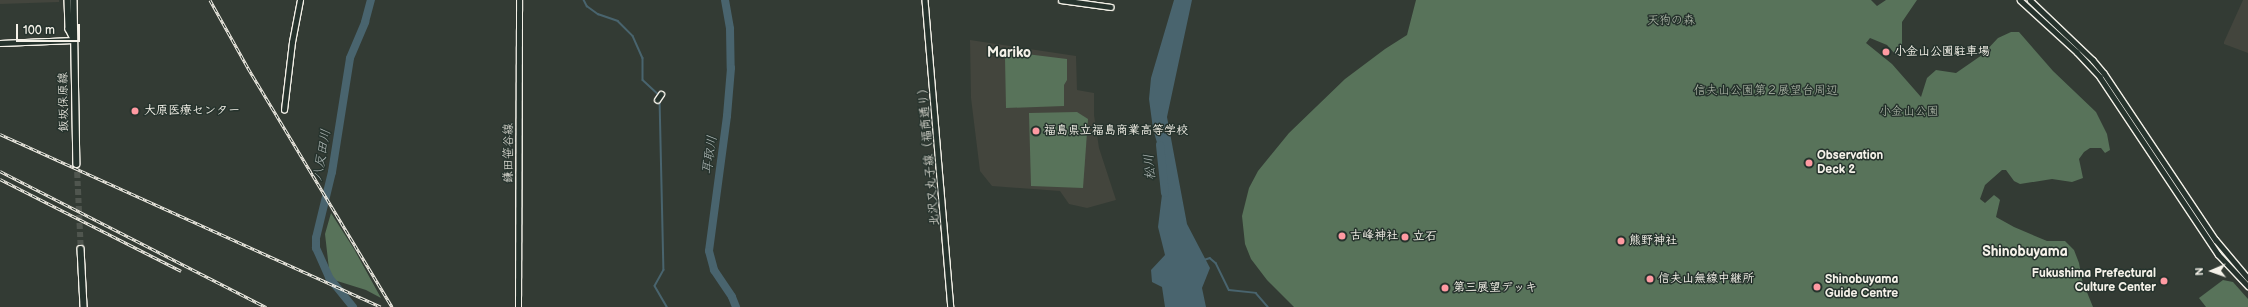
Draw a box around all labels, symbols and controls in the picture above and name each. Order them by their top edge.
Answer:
park label: 天狗の森 [1647,14,1695,28]
scale bar [18,16,82,42]
text: 100 m [23,23,55,38]
district label: Mariko [987,45,1031,61]
place label: 小金山公園駐車場 [1894,45,1990,59]
marker: 小金山公園駐車場 [1881,47,1891,57]
street label: 飯坂保原線 [56,72,72,132]
street label: 北沢又丸子線（福商通り） [916,82,942,226]
park label: 信夫山公園第２展望台周辺 [1694,84,1838,98]
place label: 大原医療センター [144,104,240,118]
marker: 大原医療センター [129,105,141,117]
park label: 小金山公園 [1879,105,1939,119]
street label: 鎌田笹谷線 [502,123,516,183]
place label: 福島県立福島商業高等学校 [1044,124,1188,138]
marker: 福島県立福島商業高等学校 [1031,126,1041,136]
water label: 八反田川 [310,128,334,182]
water label: 耳取川 [700,135,720,175]
place label: Observation Deck 2 [1817,149,1883,177]
water label: 松川 [1141,153,1159,181]
marker: Observation Deck 2 [1804,158,1814,168]
place label: 古峰神社 [1350,229,1398,243]
place label: 立石 [1413,230,1437,244]
marker: 古峰神社 [1337,231,1347,241]
marker: 立石 [1400,232,1410,242]
place label: 熊野神社 [1629,234,1677,248]
marker: 熊野神社 [1616,236,1626,246]
district label: Shinobuyama [1982,244,2068,260]
north arrow [2192,251,2232,291]
place label: Fukushima Prefectural Culture Center [2032,267,2156,295]
text: N [2193,267,2206,276]
place label: 信夫山無線中継所 [1658,272,1754,286]
place label: Shinobuyama Guide Centre [1825,273,1898,301]
marker: 信夫山無線中継所 [1645,274,1655,284]
marker: Fukushima Prefectural Culture Center [2159,276,2169,286]
place label: 第三展望デッキ [1453,281,1537,295]
marker: Shinobuyama Guide Centre [1812,282,1822,292]
marker: 第三展望デッキ [1440,283,1450,293]

